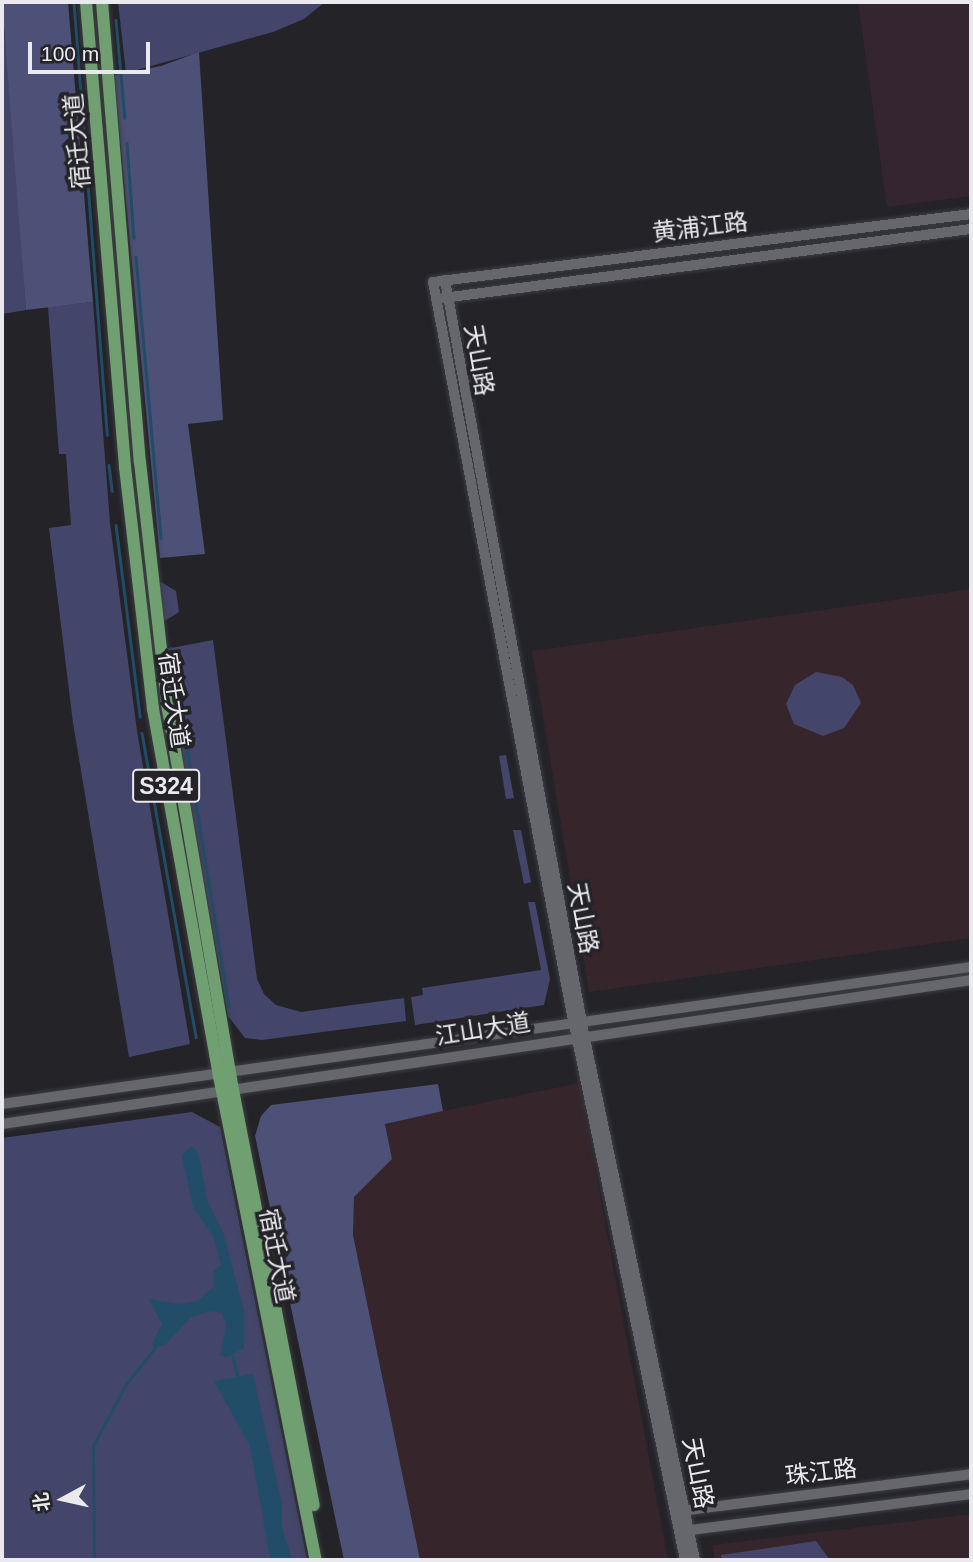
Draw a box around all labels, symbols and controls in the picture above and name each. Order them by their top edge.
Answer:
scale bar [32,28,154,72]
text: 100 m [41,42,99,65]
street label: 宿迁大道 [58,92,96,190]
street label: 黄浦江路 [651,207,749,247]
street label: 天山路 [459,322,499,398]
street label: 宿迁大道 [153,650,195,750]
road number: S324 [131,766,201,806]
street label: 天山路 [562,880,604,956]
street label: 江山大道 [433,1007,533,1051]
street label: 宿迁大道 [254,1206,300,1306]
street label: 天山路 [677,1435,719,1511]
street label: 珠江路 [784,1453,858,1491]
north arrow [28,1464,98,1534]
text: 北 [30,1491,53,1513]

